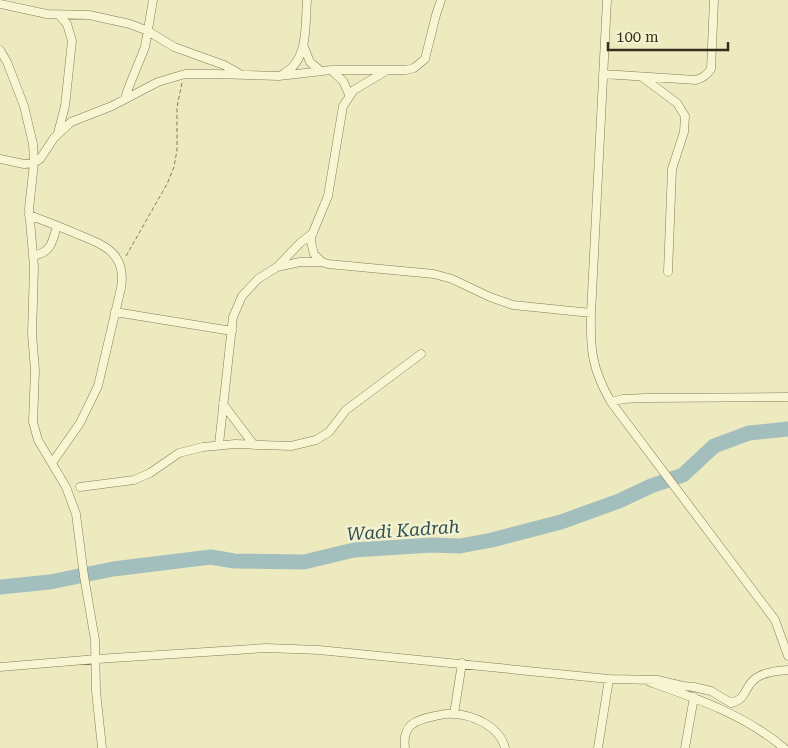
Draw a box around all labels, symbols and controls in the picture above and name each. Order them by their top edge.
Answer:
scale bar [608,20,728,52]
text: 100 m [616,28,659,46]
water label: Wadi Kadrah [346,516,460,544]

